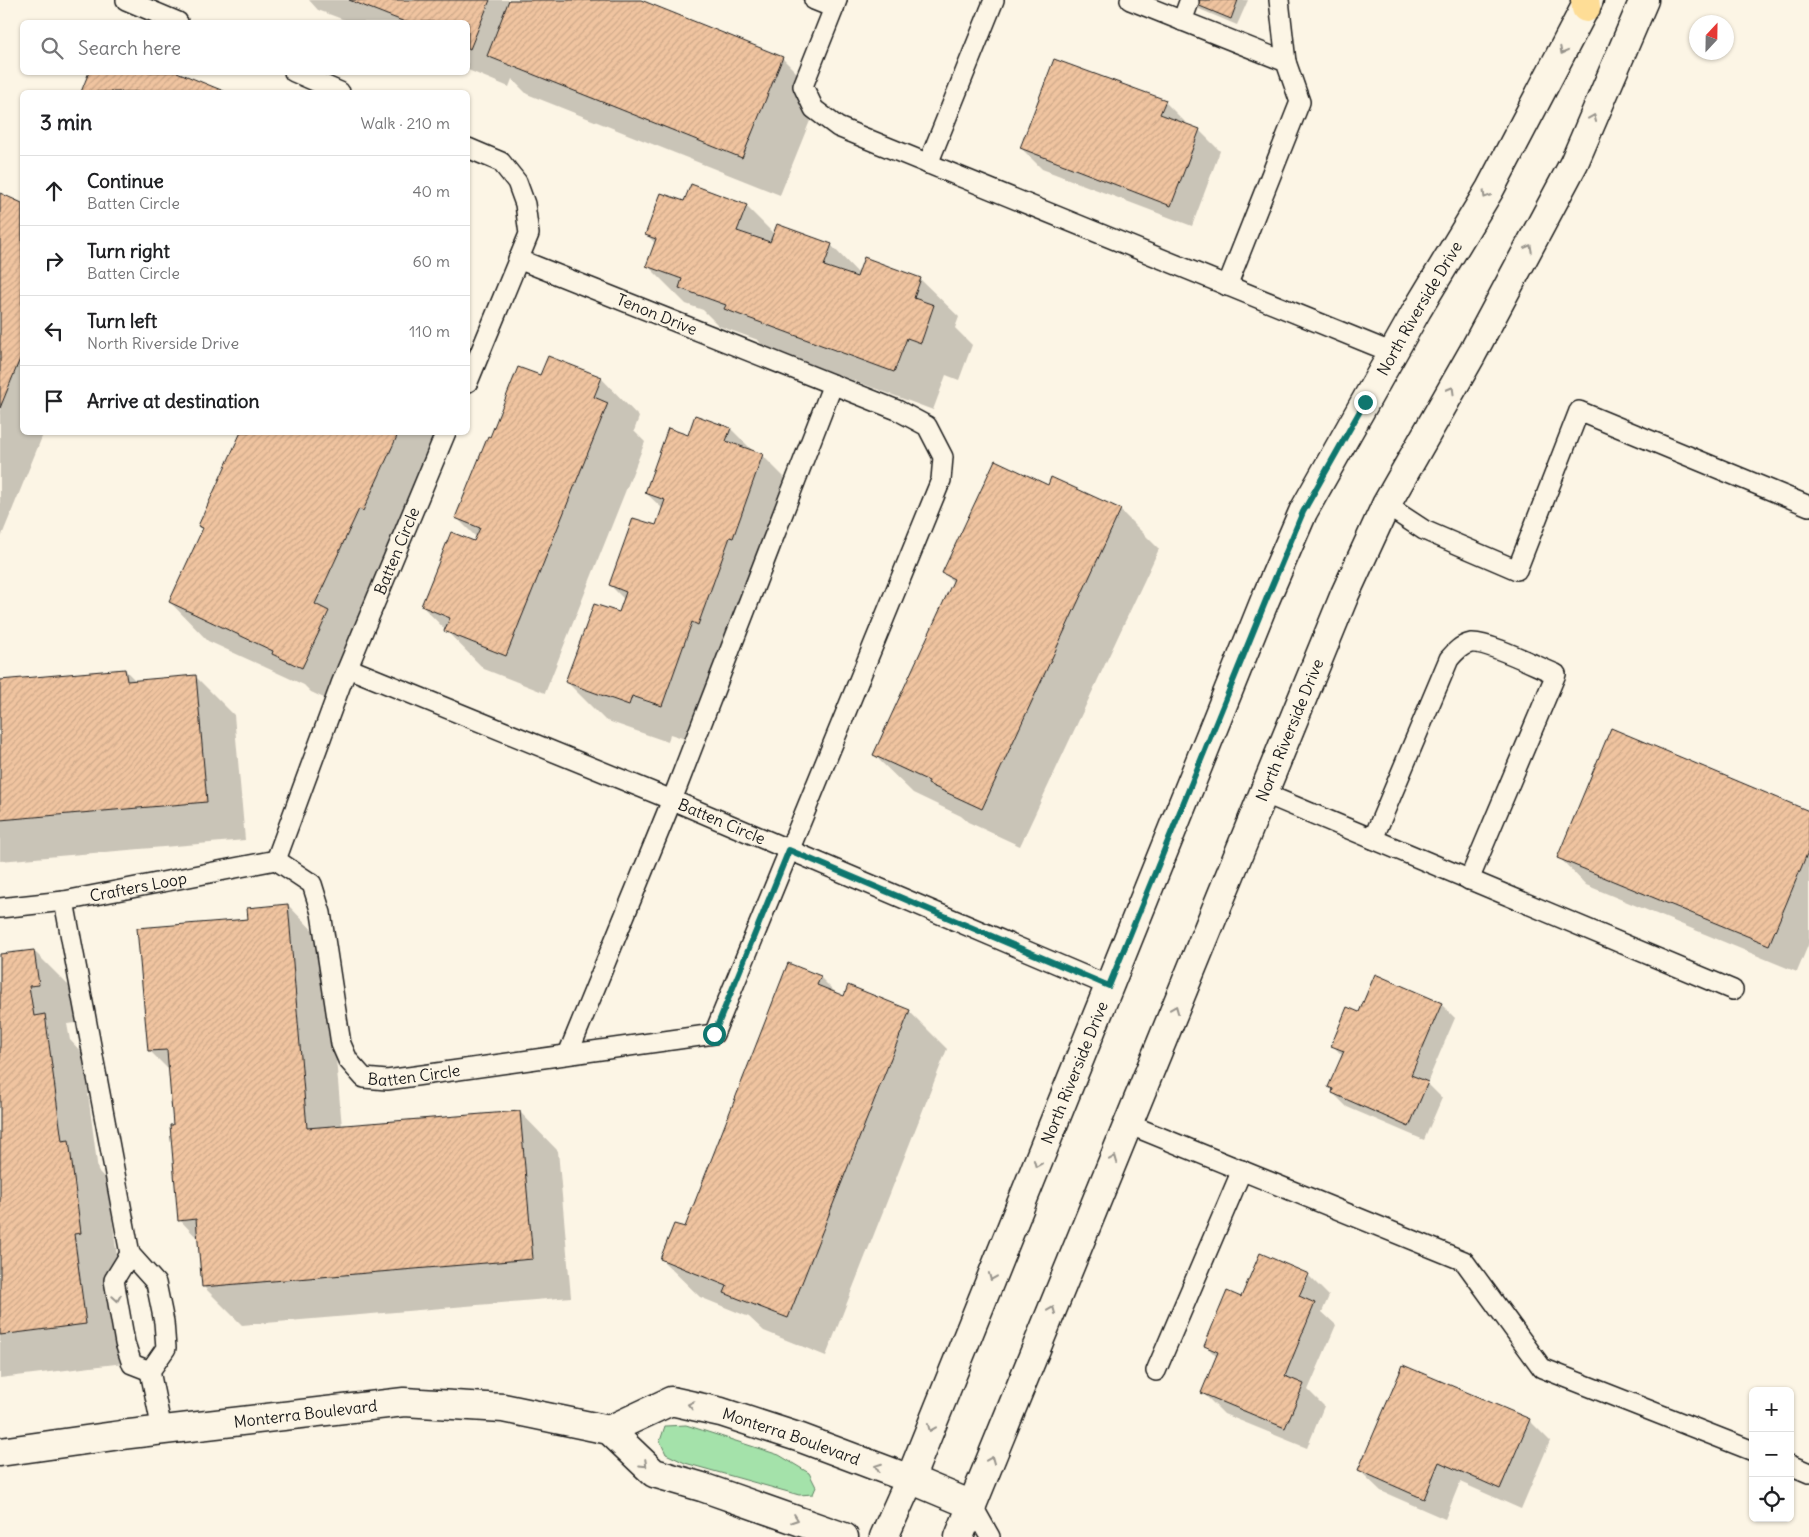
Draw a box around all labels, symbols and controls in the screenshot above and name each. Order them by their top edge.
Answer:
north arrow [1689,15,1734,60]
search box [20,20,470,75]
icon: search [38,34,66,62]
text: Search here [78,36,181,60]
one-way arrow [1559,46,1569,55]
text: 3 min [40,109,92,136]
text: Walk · 210 m [360,113,450,133]
one-way arrow [1587,114,1598,123]
text: Continue [87,169,164,193]
icon: ahead [40,177,68,205]
text: 40 m [412,181,450,201]
one-way arrow [1483,189,1493,198]
text: Batten Circle [87,193,180,213]
street label: North Riverside Drive [1372,237,1466,379]
text: Turn right [87,239,170,263]
one-way arrow [1523,244,1533,253]
icon: right [40,247,68,275]
text: 60 m [412,251,450,271]
text: Batten Circle [87,263,180,283]
street label: Tenon Drive [614,289,700,339]
text: Turn left [87,309,157,333]
icon: left [40,317,68,345]
text: 110 m [409,321,450,341]
text: North Riverside Drive [87,333,239,353]
icon: arrive [40,387,68,415]
one-way arrow [1444,387,1454,396]
text: Arrive at destination [87,389,260,413]
route end [1354,391,1377,414]
street label: Batten Circle [369,504,424,597]
street label: North Riverside Drive [1251,656,1327,804]
street label: Batten Circle [675,794,768,849]
street label: Crafters Loop [88,867,188,906]
street label: North Riverside Drive [1036,998,1112,1147]
one-way arrow [1169,1005,1179,1014]
route start [703,1023,726,1046]
street label: Batten Circle [367,1060,461,1090]
one-way arrow [1108,1155,1118,1164]
one-way arrow [1033,1159,1044,1168]
one-way arrow [987,1272,998,1281]
one-way arrow [112,1294,122,1302]
one-way arrow [1046,1306,1057,1315]
map controls [1749,1387,1794,1522]
button: + [1749,1387,1794,1432]
street label: Monterra Boulevard [233,1395,378,1432]
one-way arrow [687,1401,695,1411]
street label: Monterra Boulevard [720,1403,863,1469]
one-way arrow [927,1423,937,1432]
button: − [1749,1432,1794,1477]
one-way arrow [984,1456,995,1465]
one-way arrow [638,1458,647,1467]
one-way arrow [875,1463,883,1473]
button: locate [1749,1477,1794,1522]
one-way arrow [790,1513,799,1523]

